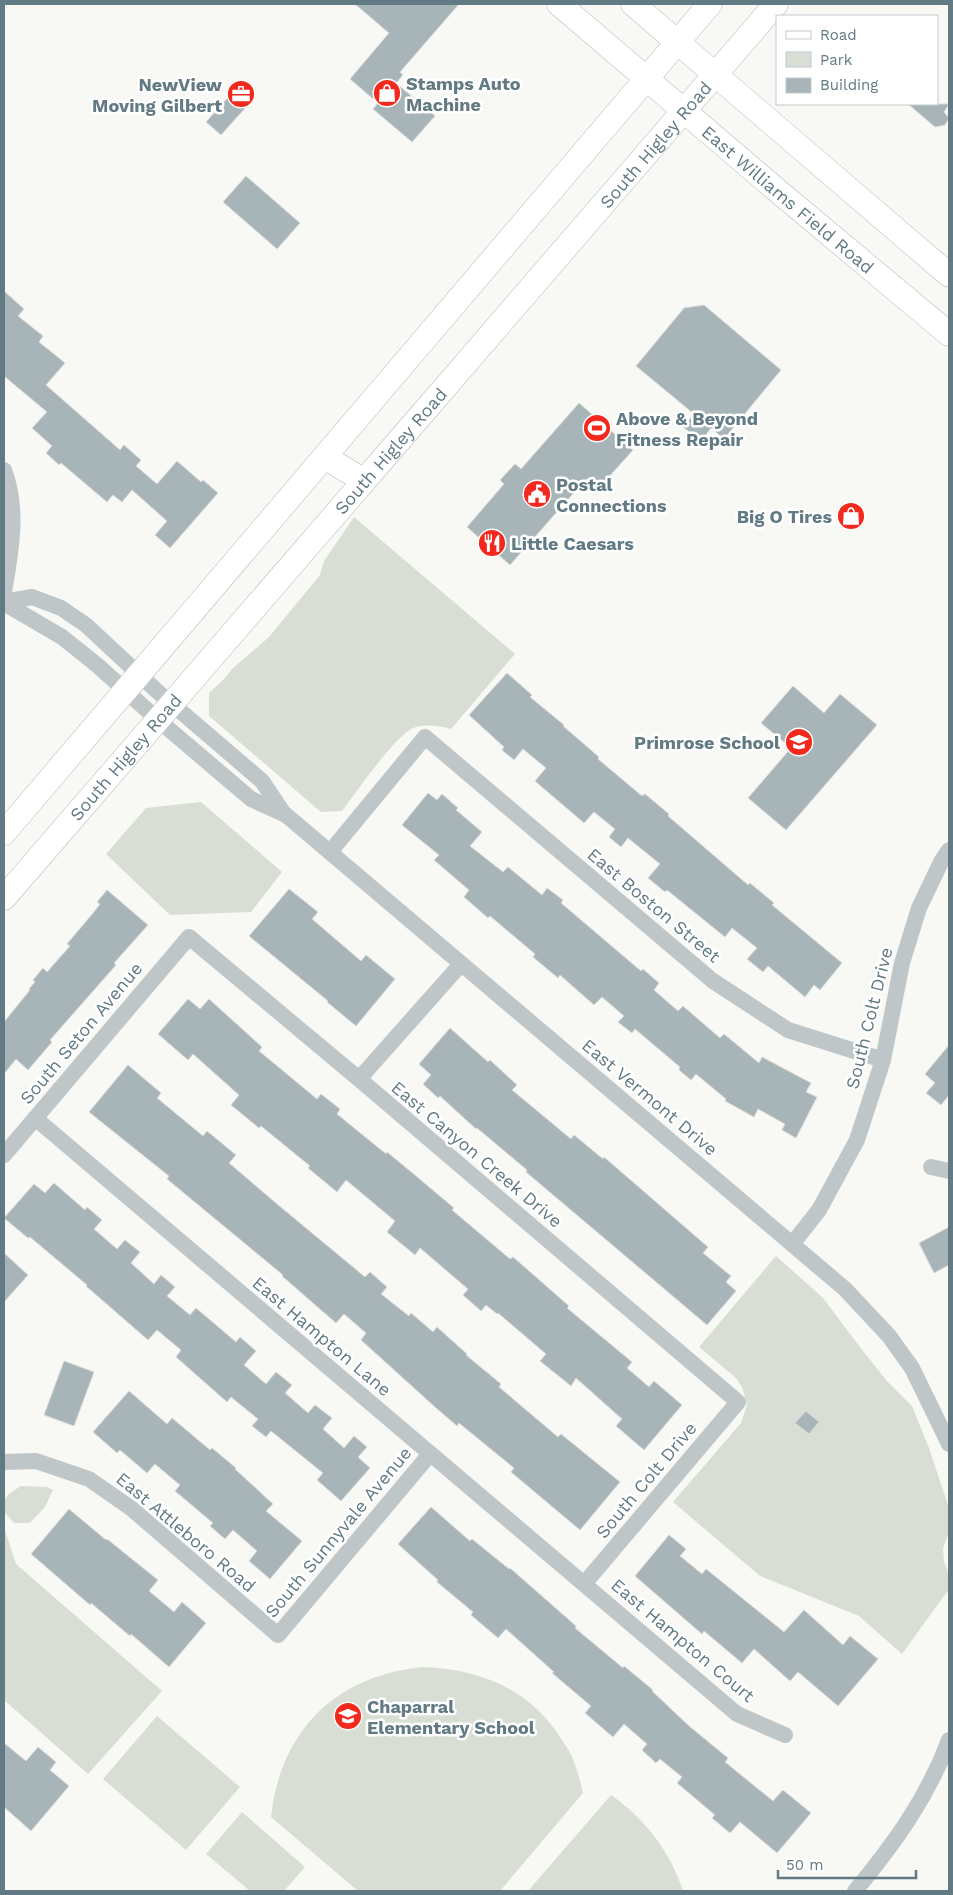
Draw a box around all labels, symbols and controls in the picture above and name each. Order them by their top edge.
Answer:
legend [776,15,938,105]
text: Road [820,26,857,44]
text: Park [820,51,853,69]
place label: Stamps Auto Machine [406,73,521,115]
place label: NewView Moving Gilbert [92,74,223,116]
text: Building [820,76,878,94]
street label: South Higley Road [595,77,716,212]
shop icon: Stamps Auto Machine [372,78,402,108]
office icon: NewView Moving Gilbert [226,79,256,109]
street label: East Williams Field Road [698,121,878,278]
street label: South Higley Road [330,383,451,518]
place label: Above & Beyond Fitness Repair [616,408,758,450]
sports icon: Above & Beyond Fitness Repair [582,413,612,443]
place label: Postal Connections [556,474,667,516]
public building icon: Postal Connections [522,479,552,509]
shop icon: Big O Tires [836,501,866,531]
place label: Big O Tires [737,506,832,527]
restaurant icon: Little Caesars [477,528,507,558]
place label: Little Caesars [511,533,634,554]
street label: South Higley Road [65,689,186,825]
school or university icon: Primrose School [784,727,814,757]
place label: Primrose School [634,732,780,753]
street label: East Boston Street [583,843,725,967]
street label: South Colt Drive [841,945,897,1091]
street label: South Seton Avenue [16,958,146,1108]
street label: East Vermont Drive [578,1034,722,1160]
street label: East Canyon Creek Drive [387,1076,567,1232]
street label: East Hampton Lane [248,1272,396,1400]
street label: South Colt Drive [591,1418,701,1542]
street label: South Sunnyvale Avenue [260,1442,416,1622]
street label: East Attleboro Road [112,1468,260,1596]
street label: East Hampton Court [607,1574,759,1706]
place label: Chaparral Elementary School [367,1696,535,1738]
school or university icon: Chaparral Elementary School [333,1701,363,1731]
scale bar [778,1848,916,1880]
text: 50 m [786,1856,823,1874]

